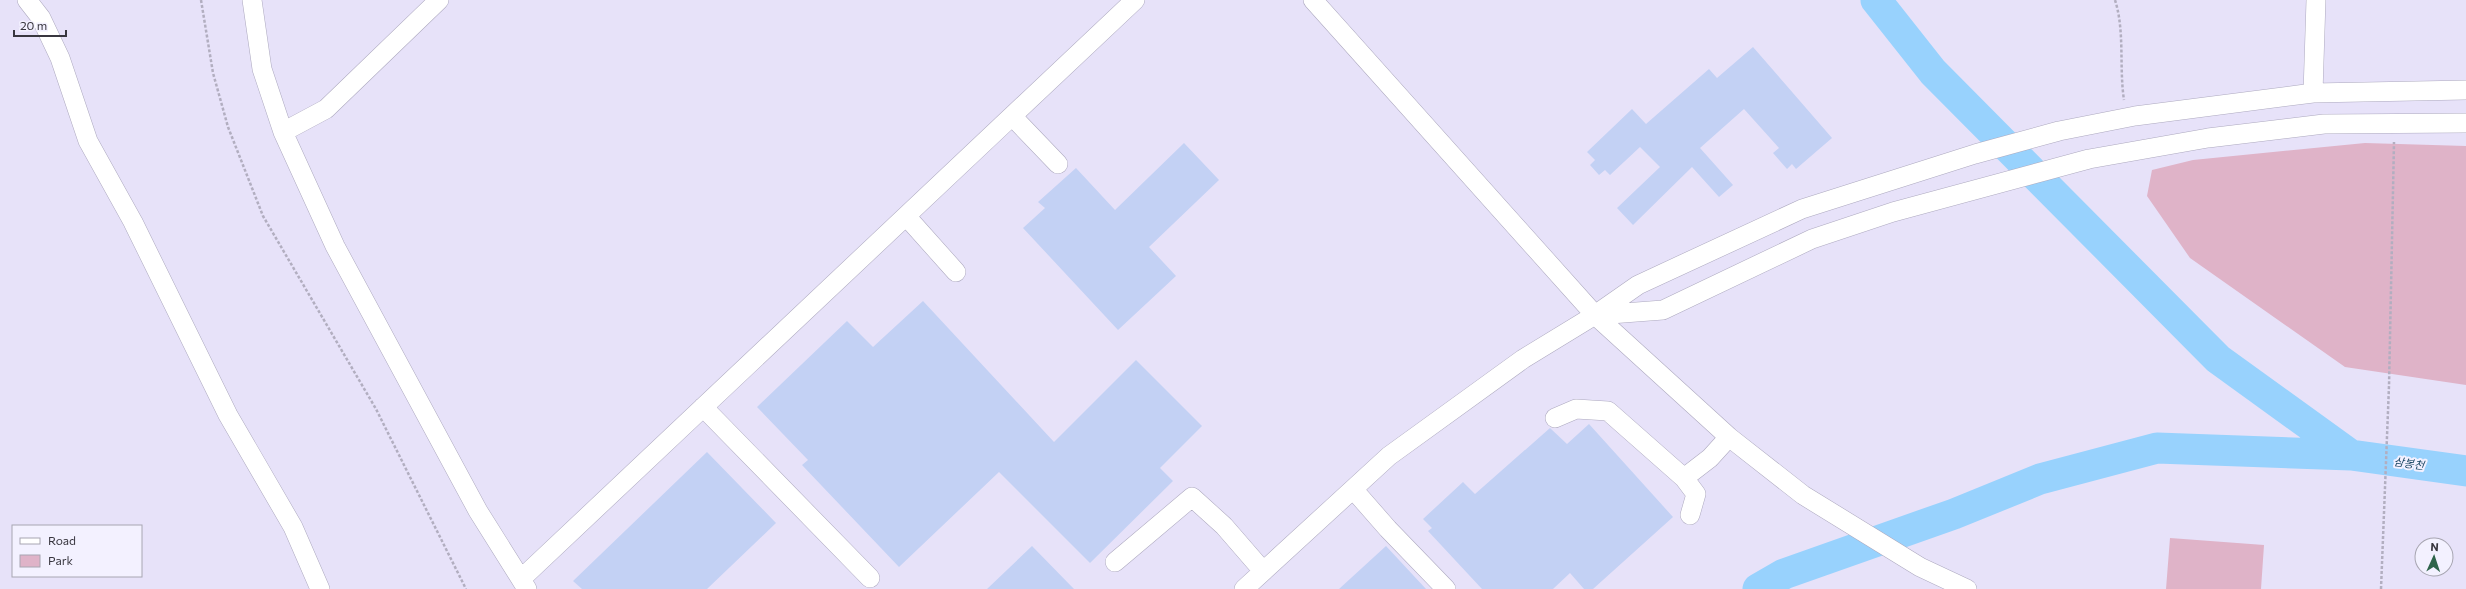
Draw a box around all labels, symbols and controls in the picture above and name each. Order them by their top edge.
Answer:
scale bar [14,12,66,38]
text: 20 m [20,18,47,32]
water label: 삼봉천 [2393,454,2427,472]
legend [12,525,142,577]
text: Road [48,533,76,547]
north arrow [2414,537,2454,577]
text: N [2430,540,2439,553]
text: Park [48,553,74,567]

